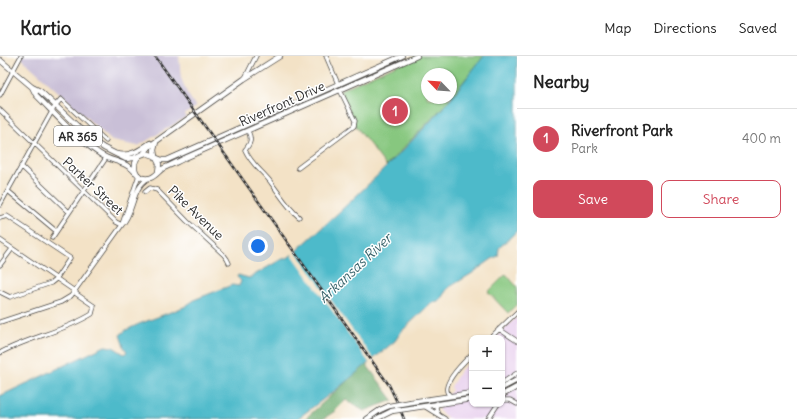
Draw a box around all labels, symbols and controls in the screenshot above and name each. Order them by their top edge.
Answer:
text: Kartio [20,16,72,40]
text: Map [604,19,631,37]
text: Directions [653,19,717,37]
text: Saved [739,19,777,37]
north arrow [421,68,457,104]
text: Nearby [533,71,589,93]
street label: Riverfront Drive [236,77,328,131]
pin: 1 [382,96,408,126]
text: Riverfront Park [571,121,673,140]
road number: AR 365 [54,126,102,146]
text: 1 [543,130,549,147]
text: 400 m [742,130,781,147]
text: Park [571,140,598,157]
street label: Parker Street [59,154,127,219]
button: Save [533,180,653,218]
button: Share [661,180,781,218]
street label: Pike Avenue [165,182,227,244]
water label: Arkansas River [314,228,397,307]
your location [248,236,268,256]
map controls [469,335,505,407]
button: + [469,335,505,371]
button: − [469,371,505,407]

